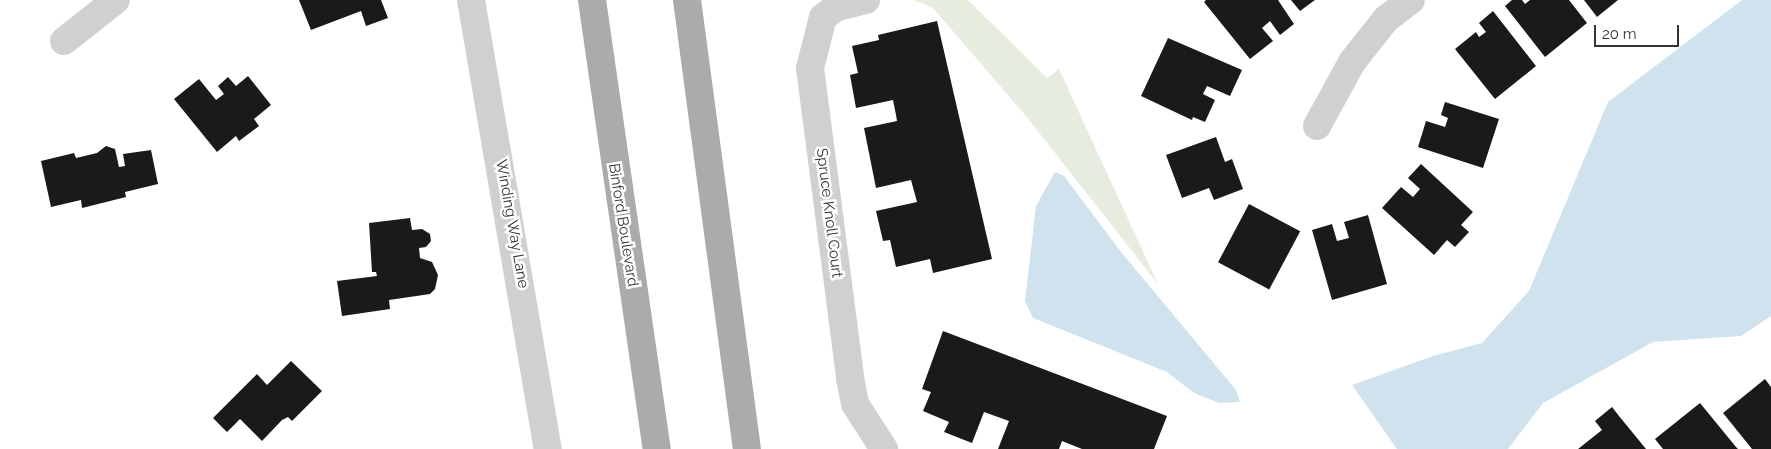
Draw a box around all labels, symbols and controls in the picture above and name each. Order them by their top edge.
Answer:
scale bar [1596,15,1681,47]
text: 20 m [1602,25,1637,43]
street label: Spruce Knoll Court [812,147,846,279]
street label: Winding Way Lane [492,158,532,290]
street label: Binford Boulevard [604,162,642,288]

